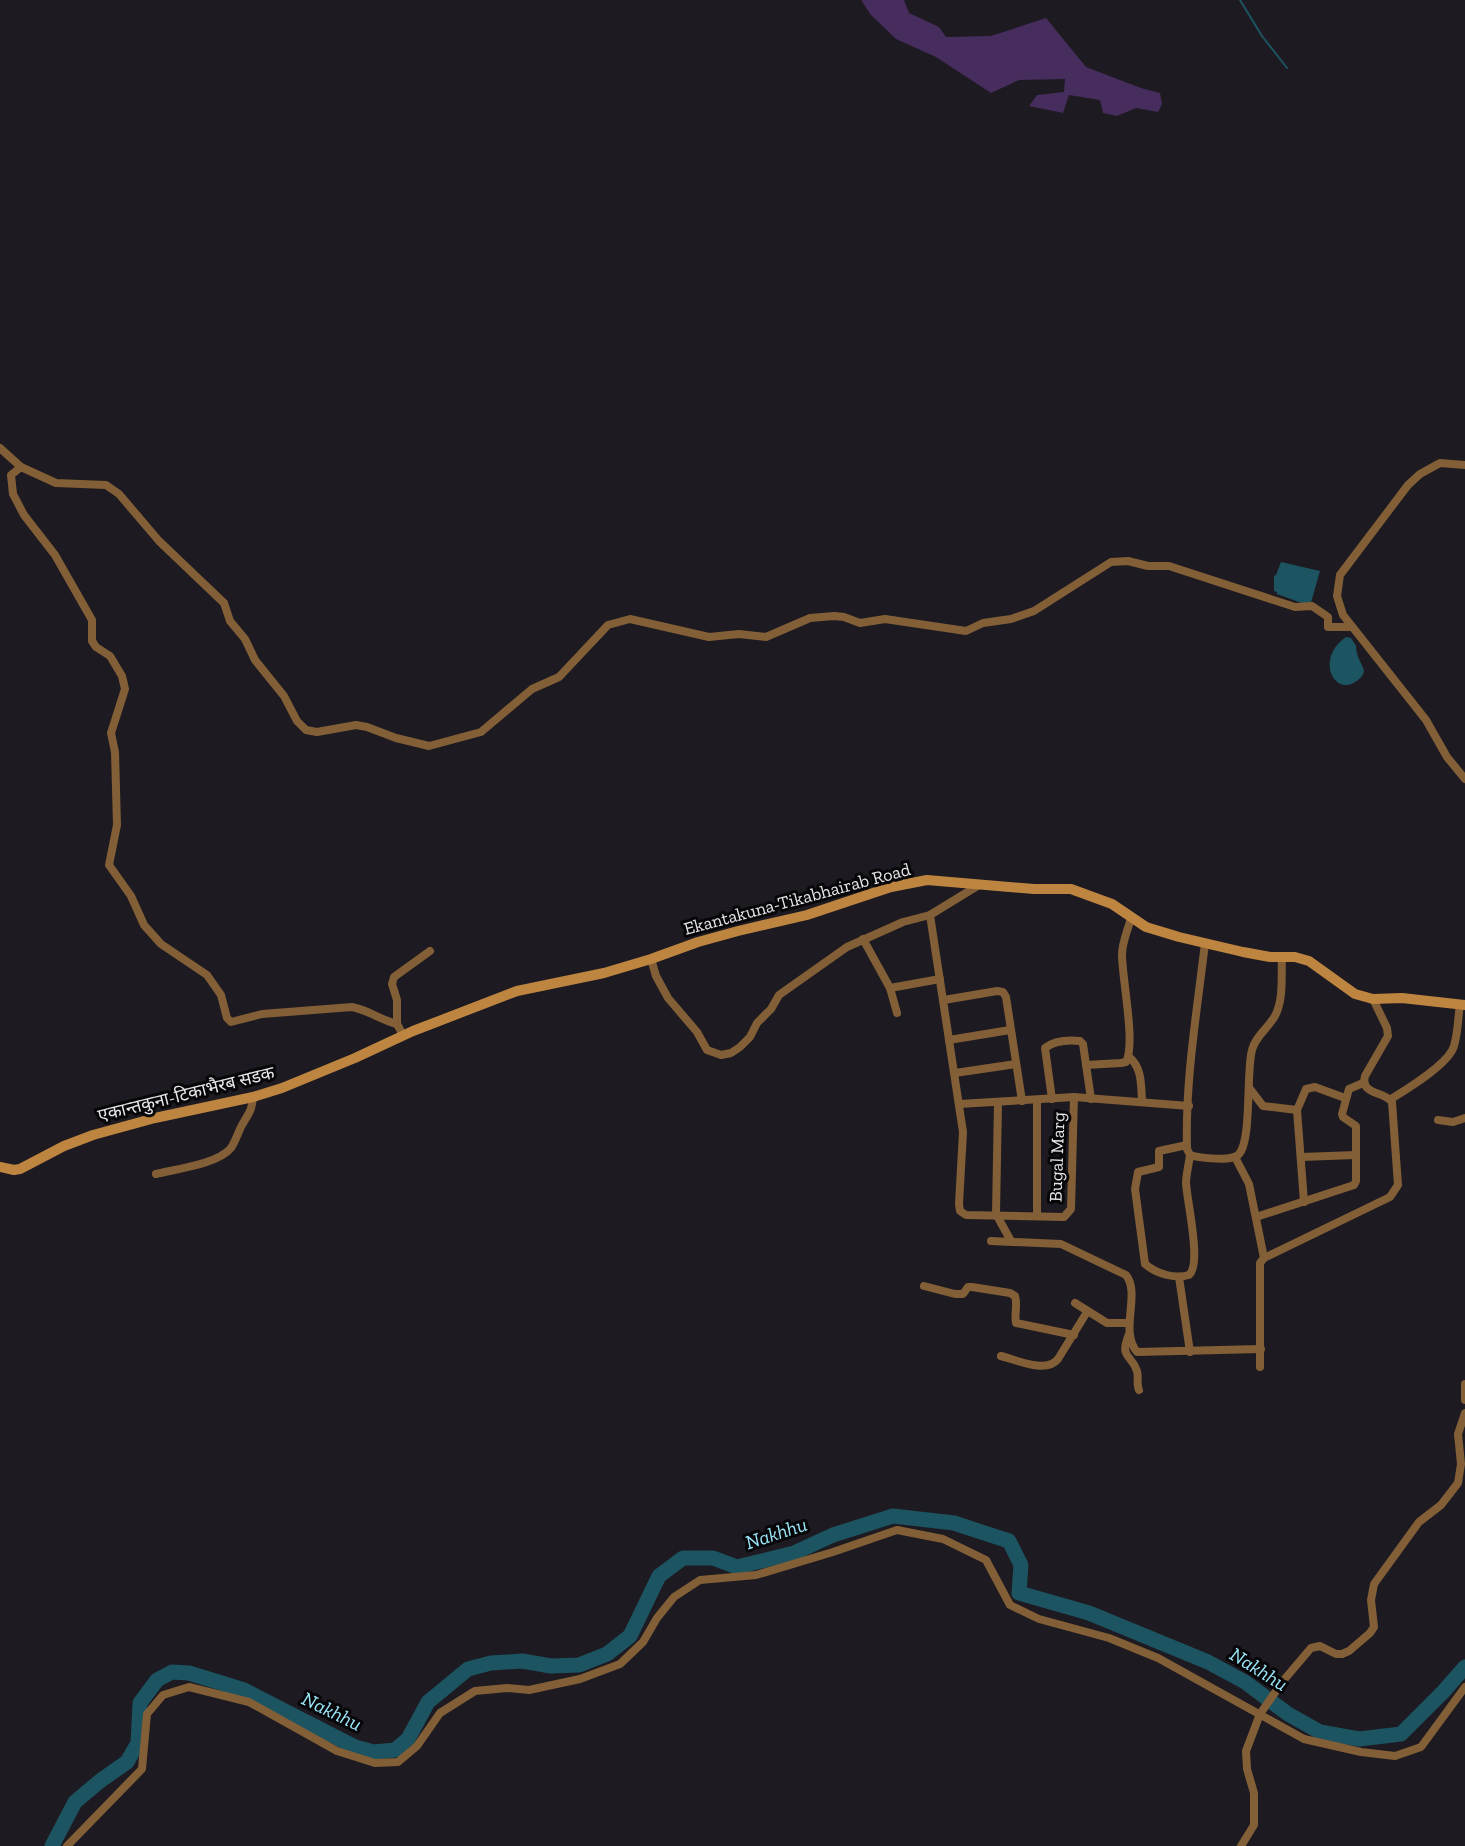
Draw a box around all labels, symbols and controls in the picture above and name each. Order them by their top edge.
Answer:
street label: Ekantakuna-Tikabhairab Road [681,858,913,940]
street label: एकान्तकुना-टिकाभैरब सडक [95,1061,278,1128]
street label: Bugal Marg [1044,1111,1070,1202]
water label: Nakhhu [742,1512,810,1554]
water label: Nakhhu [1226,1642,1292,1696]
water label: Nakhhu [298,1686,366,1736]

